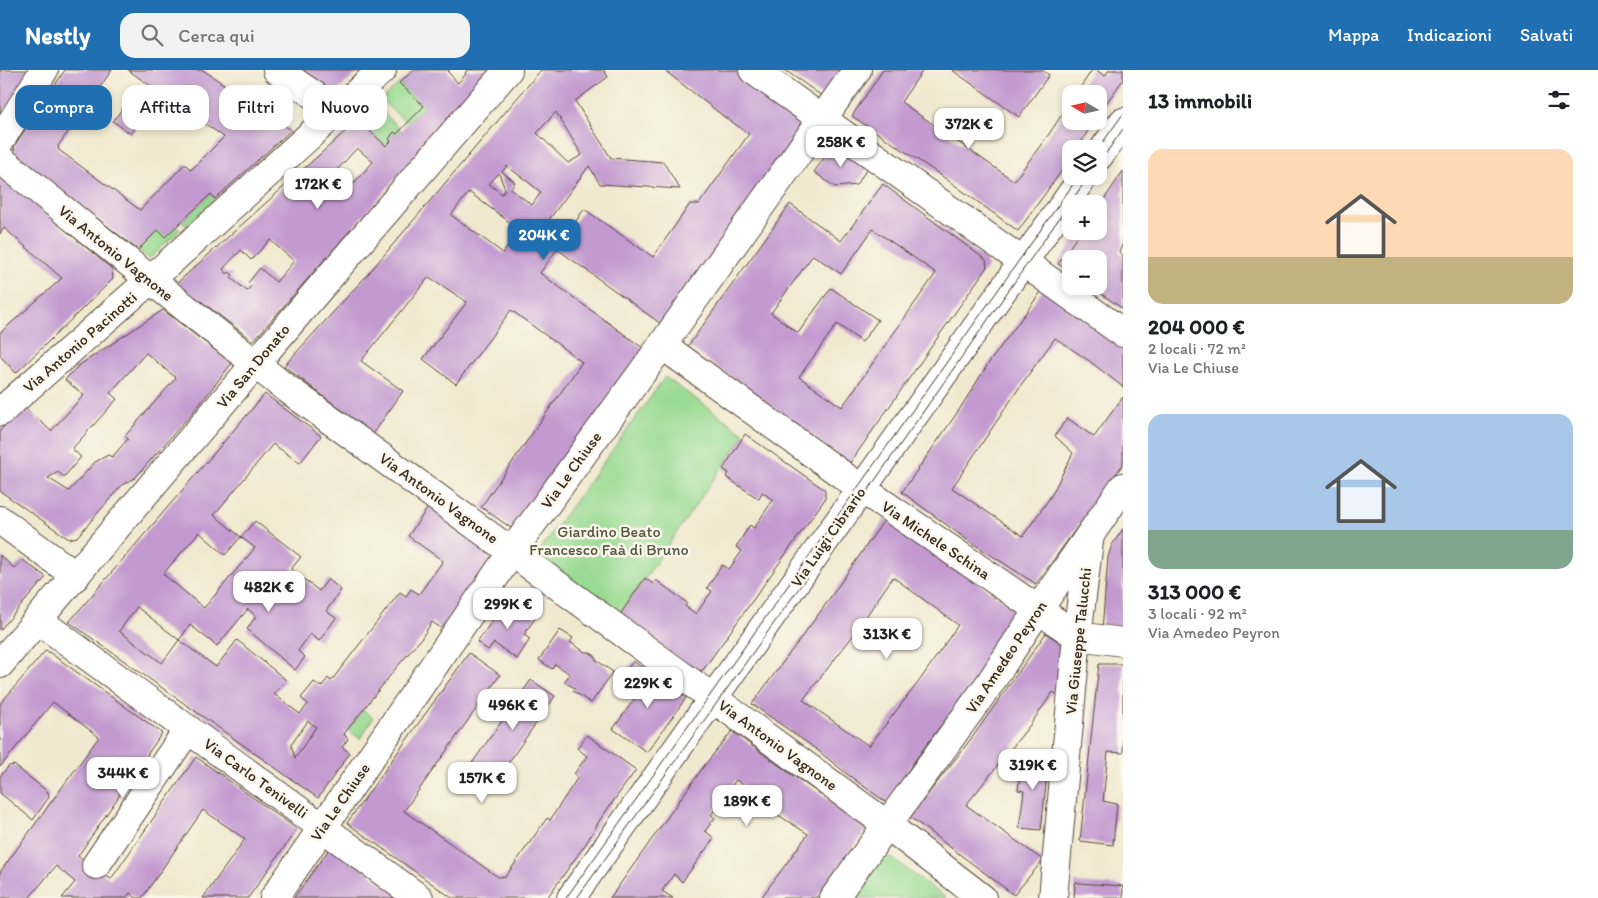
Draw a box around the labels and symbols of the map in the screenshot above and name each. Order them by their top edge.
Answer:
north arrow [1062,85,1108,130]
pin: 372K € [928,108,1010,150]
pin: 258K € [800,126,882,168]
pin: 172K € [277,168,359,210]
street label: Via Antonio Vagnone [55,201,177,305]
pin: 204K € [503,218,585,261]
street label: Via Antonio Pacinotti [19,287,141,397]
street label: Via San Donato [212,320,294,412]
street label: Via Le Chiuse [537,427,606,512]
street label: Via Antonio Vagnone [376,448,502,548]
street label: Via Luigi Cibrario [786,483,870,591]
street label: Via Michele Schina [878,497,995,584]
park label: Giardino Beato Francesco Faà di Bruno [529,522,689,559]
street label: Via Giuseppe Talucchi [1061,567,1095,715]
pin: 482K € [228,570,310,613]
pin: 299K € [467,588,549,630]
street label: Via Amedeo Peyron [961,597,1051,717]
pin: 313K € [846,618,928,660]
pin: 229K € [607,666,689,709]
pin: 496K € [472,688,554,731]
street label: Via Antonio Vagnone [715,695,841,795]
street label: Via Carlo Tenivelli [200,734,312,822]
pin: 319K € [992,748,1074,791]
pin: 344K € [82,756,164,799]
street label: Via Le Chiuse [306,759,374,845]
pin: 157K € [441,762,523,804]
pin: 189K € [706,784,788,827]

